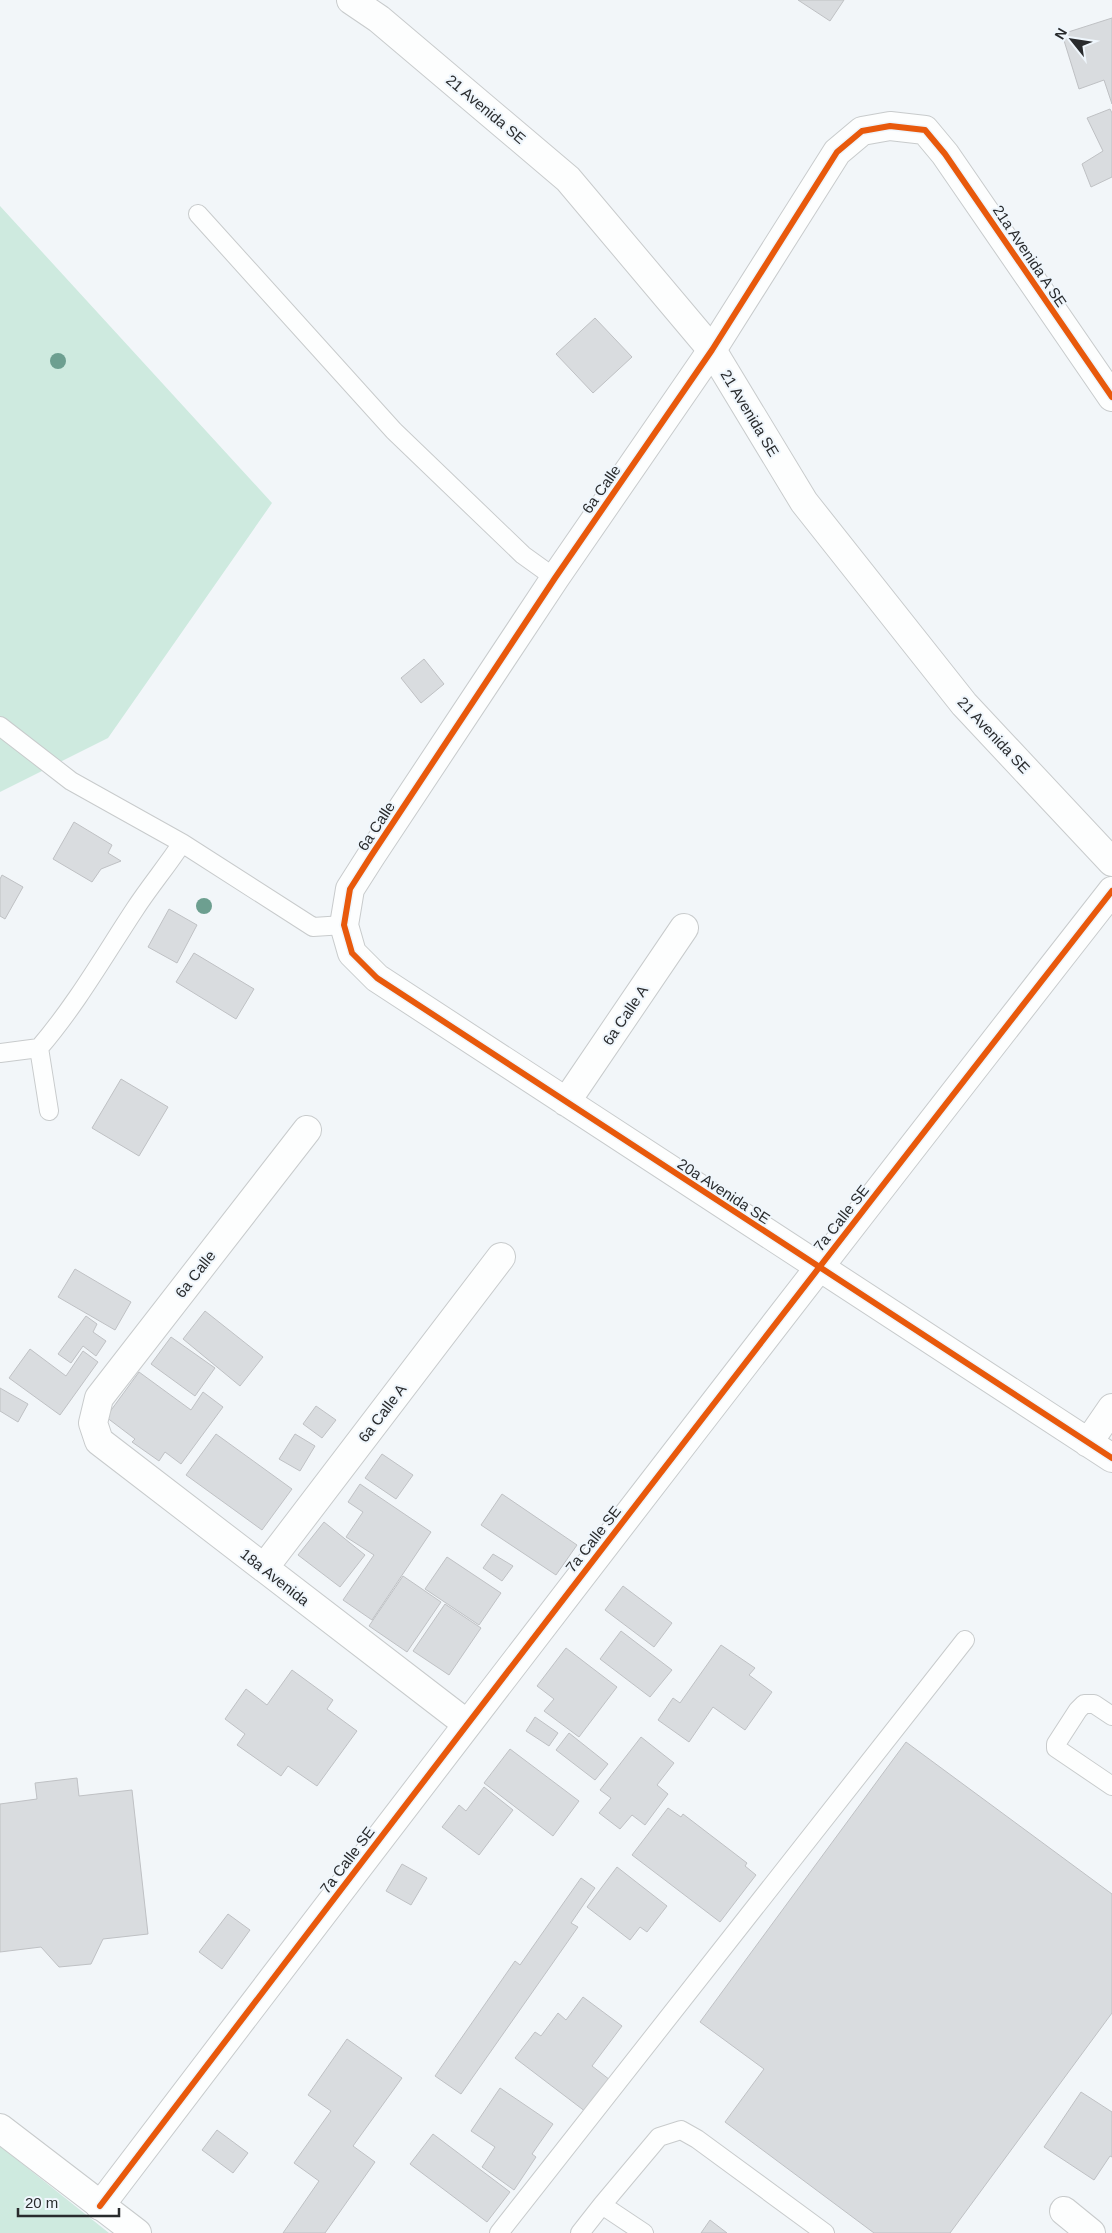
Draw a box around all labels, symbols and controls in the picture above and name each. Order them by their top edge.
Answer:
north arrow [1047,15,1097,65]
text: N [1051,25,1070,42]
street label: 21 Avenida SE [443,71,529,147]
street label: 21a Avenida A SE [990,202,1070,310]
street label: 21 Avenida SE [717,367,783,459]
street label: 6a Calle [578,462,624,516]
street label: 21 Avenida SE [954,693,1034,777]
street label: 6a Calle [354,798,398,854]
street label: 6a Calle A [599,982,651,1048]
street label: 20a Avenida SE [675,1155,773,1227]
street label: 7a Calle SE [810,1182,872,1254]
street label: 6a Calle [171,1247,219,1301]
street label: 6a Calle A [355,1381,409,1445]
street label: 7a Calle SE [562,1503,624,1575]
street label: 18a Avenida [237,1545,313,1609]
street label: 7a Calle SE [316,1823,378,1897]
scale bar [18,2186,119,2218]
text: 20 m [25,2194,58,2211]

